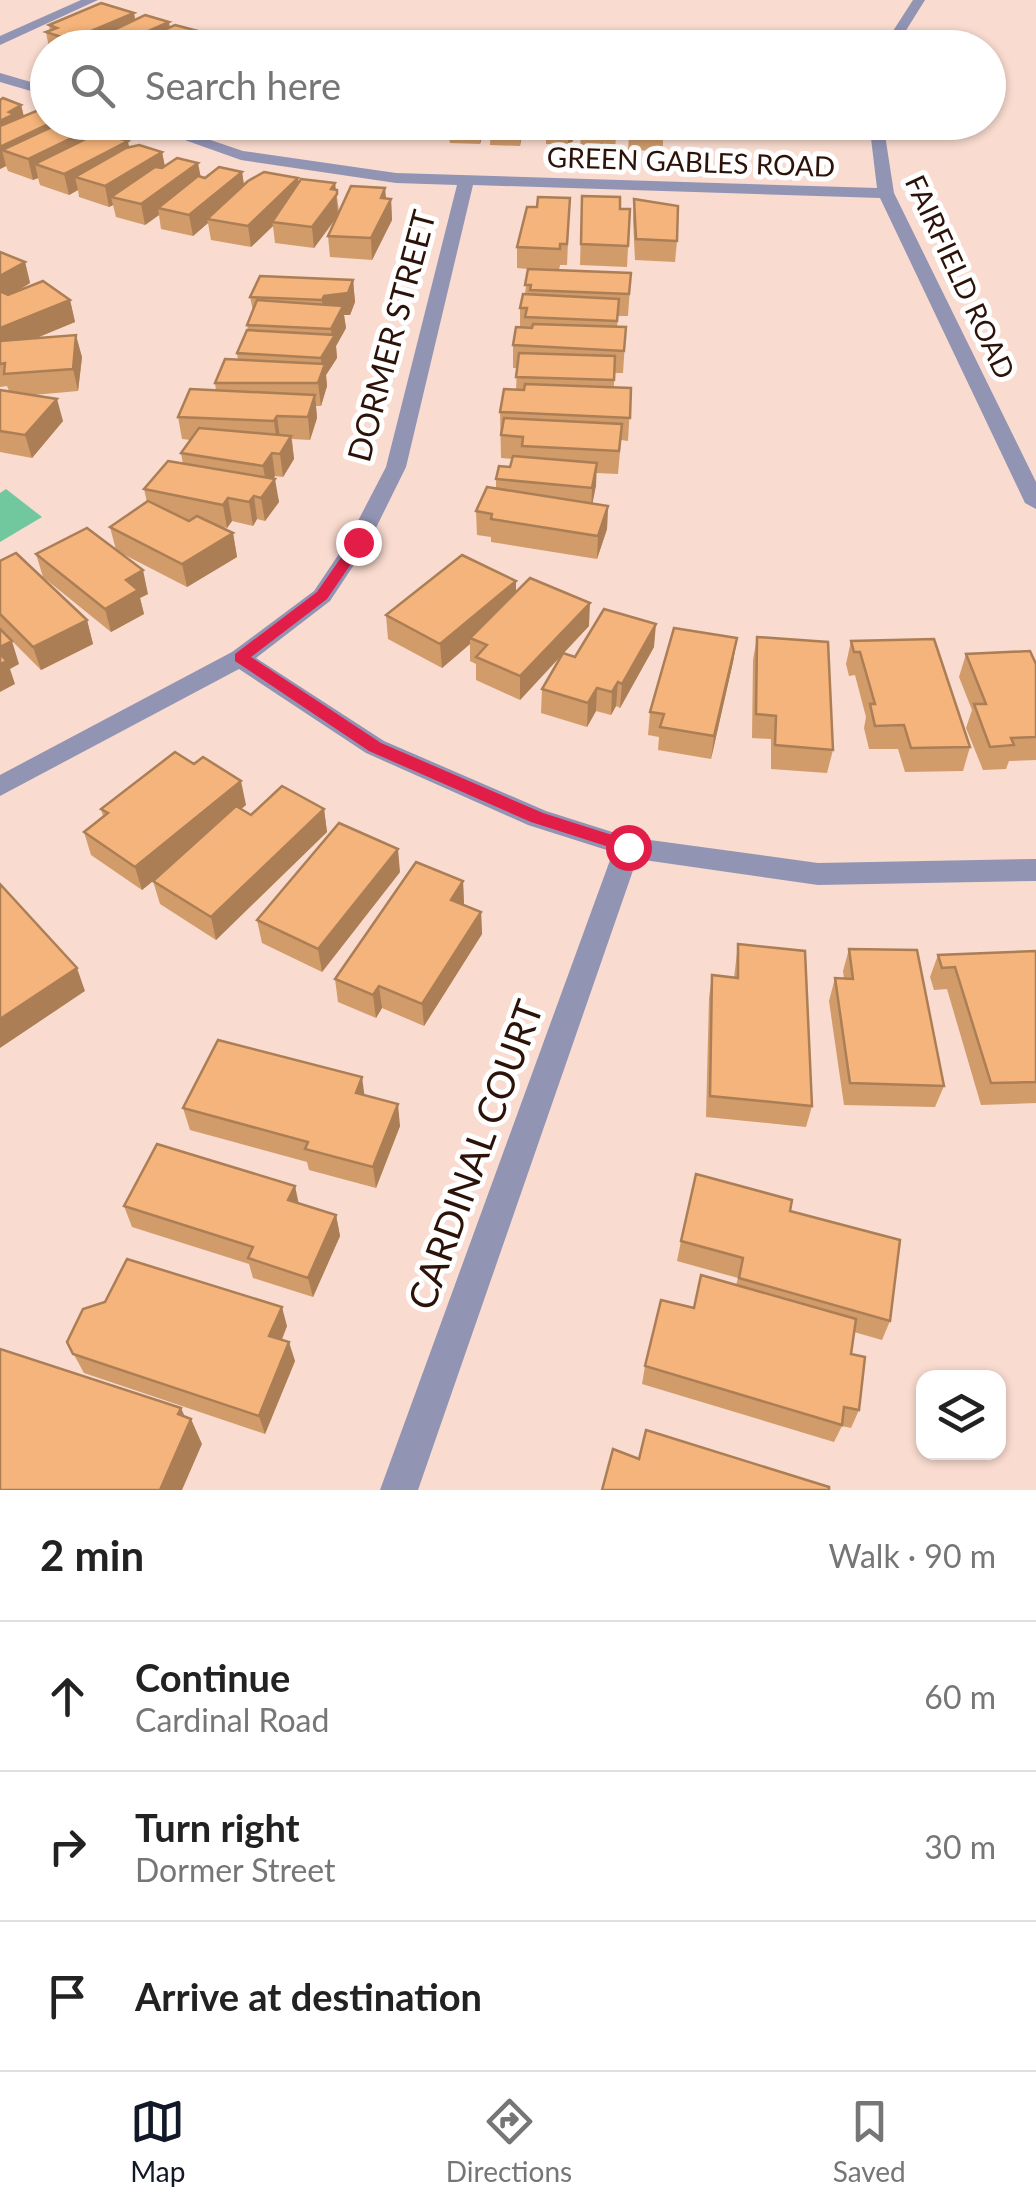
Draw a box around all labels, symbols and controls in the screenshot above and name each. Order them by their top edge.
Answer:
search box [30,30,1006,140]
icon: search [65,58,120,113]
text: Search here [145,62,341,108]
street label: GREEN GABLES ROAD [546,139,836,183]
street label: FAIRFIELD ROAD [899,169,1023,384]
street label: DORMER STREET [338,206,443,466]
route end [336,520,382,566]
route start [606,825,652,871]
street label: CARDINAL COURT [397,993,551,1315]
map controls [916,1370,1006,1460]
button: layers [916,1370,1006,1460]
text: 2 min [40,1530,144,1580]
text: Walk · 90 m [829,1536,996,1575]
text: Continue [135,1654,290,1700]
icon: ahead [40,1669,95,1724]
text: 60 m [924,1677,996,1716]
text: Cardinal Road [135,1700,329,1739]
text: Turn right [135,1804,300,1850]
icon: right [40,1819,95,1874]
text: 30 m [924,1827,996,1866]
text: Dormer Street [135,1850,336,1889]
icon: arrive [40,1969,95,2024]
text: Arrive at destination [135,1973,482,2019]
tab: Map [130,2094,185,2188]
tab: Directions [446,2094,572,2188]
tab: Saved [833,2094,906,2188]

